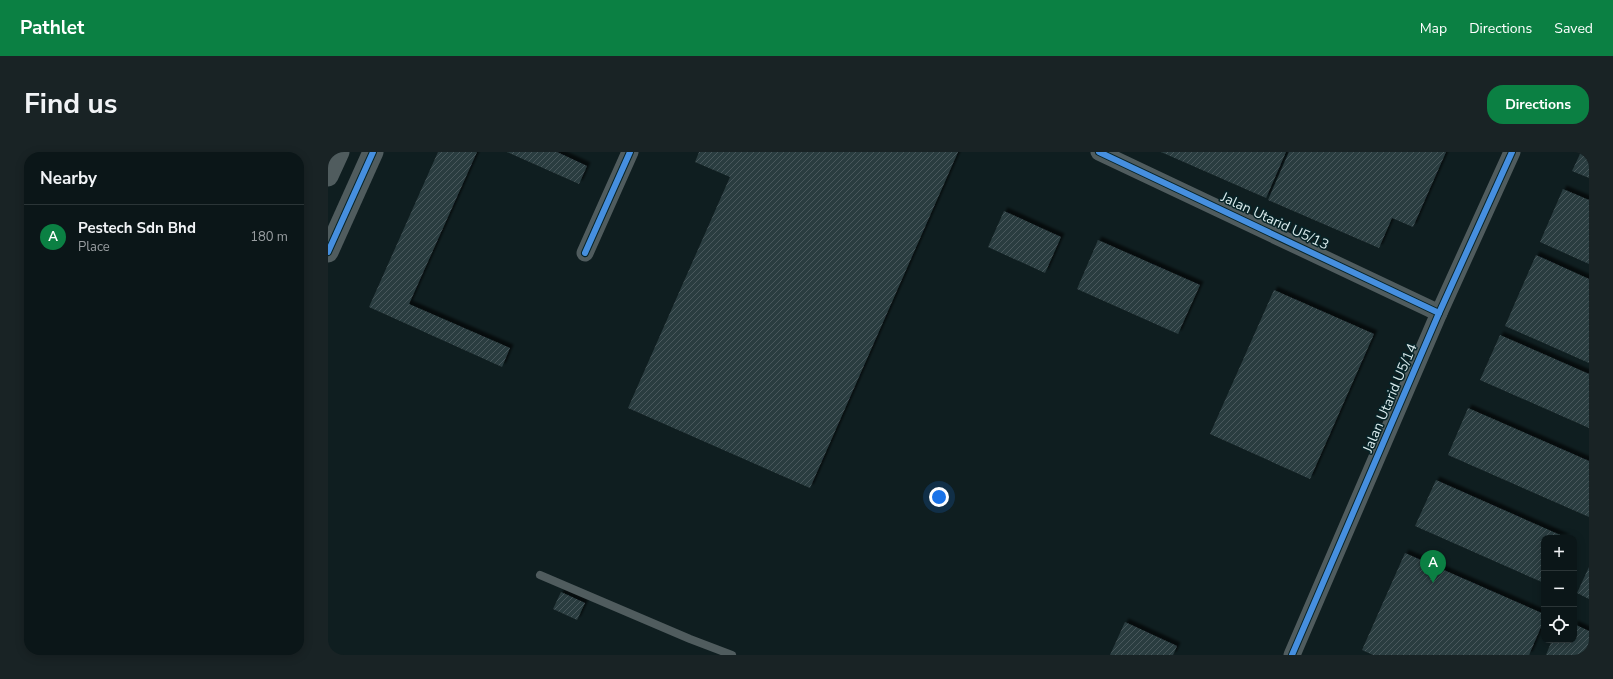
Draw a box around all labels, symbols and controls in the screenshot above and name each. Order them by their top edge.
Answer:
text: Pathlet [20,15,84,41]
text: Map [1420,19,1447,38]
text: Directions [1469,19,1532,38]
text: Saved [1554,19,1593,38]
text: Find us [24,85,118,123]
button: Directions [1487,85,1589,124]
text: Nearby [40,167,97,190]
street label: Jalan Utarid U5/13 [1217,187,1332,254]
text: Pestech Sdn Bhd [78,218,196,238]
text: A [48,228,58,246]
text: 180 m [250,228,288,246]
text: Place [78,238,110,256]
street label: Jalan Utarid U5/14 [1358,340,1422,456]
your location [929,487,949,507]
map controls [1541,535,1577,643]
button: + [1541,535,1577,571]
pin: A [1420,550,1446,583]
button: − [1541,571,1577,607]
button: locate [1541,607,1577,643]

